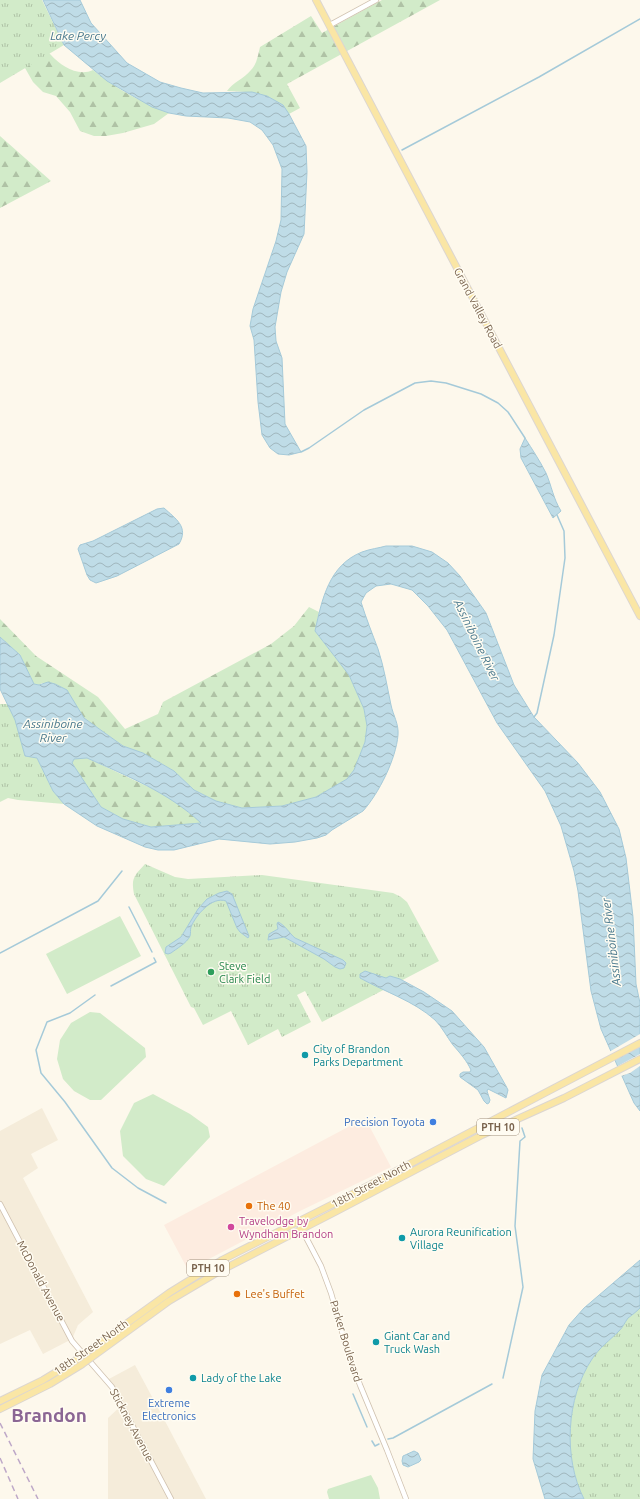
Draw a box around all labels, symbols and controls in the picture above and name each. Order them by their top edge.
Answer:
water label: Lake Percy [50,29,106,42]
street label: Grand Valley Road [452,266,504,350]
water label: Assiniboine River [451,596,502,683]
water label: Assiniboine River [22,717,83,744]
water label: Assiniboine River [599,897,623,988]
place label: Steve Clark Field [219,960,270,985]
marker: Steve Clark Field [206,967,216,977]
place label: City of Brandon Parks Department [313,1043,403,1068]
marker: City of Brandon Parks Department [300,1050,310,1060]
place label: Precision Toyota [344,1116,425,1128]
marker: Precision Toyota [428,1117,438,1127]
road number: PTH 10 [477,1119,519,1135]
street label: 18th Street North [329,1158,413,1210]
place label: The 40 [257,1200,290,1212]
marker: The 40 [244,1201,254,1211]
place label: Travelodge by Wyndham Brandon [239,1215,333,1240]
marker: Travelodge by Wyndham Brandon [226,1222,236,1232]
place label: Aurora Reunification Village [410,1226,512,1251]
marker: Aurora Reunification Village [397,1233,407,1243]
street label: McDonald Avenue [15,1239,67,1323]
road number: PTH 10 [187,1260,229,1276]
place label: Lee's Buffet [245,1288,305,1300]
marker: Lee's Buffet [232,1289,242,1299]
street label: Parker Boulevard [328,1299,364,1383]
street label: 18th Street North [52,1317,130,1377]
place label: Giant Car and Truck Wash [384,1330,450,1355]
marker: Giant Car and Truck Wash [371,1337,381,1347]
place label: Lady of the Lake [201,1372,282,1384]
marker: Lady of the Lake [188,1373,198,1383]
marker: Extreme Electronics [164,1385,174,1395]
street label: Stickney Avenue [108,1387,156,1463]
place label: Extreme Electronics [142,1397,196,1422]
district label: Brandon [11,1404,87,1426]

